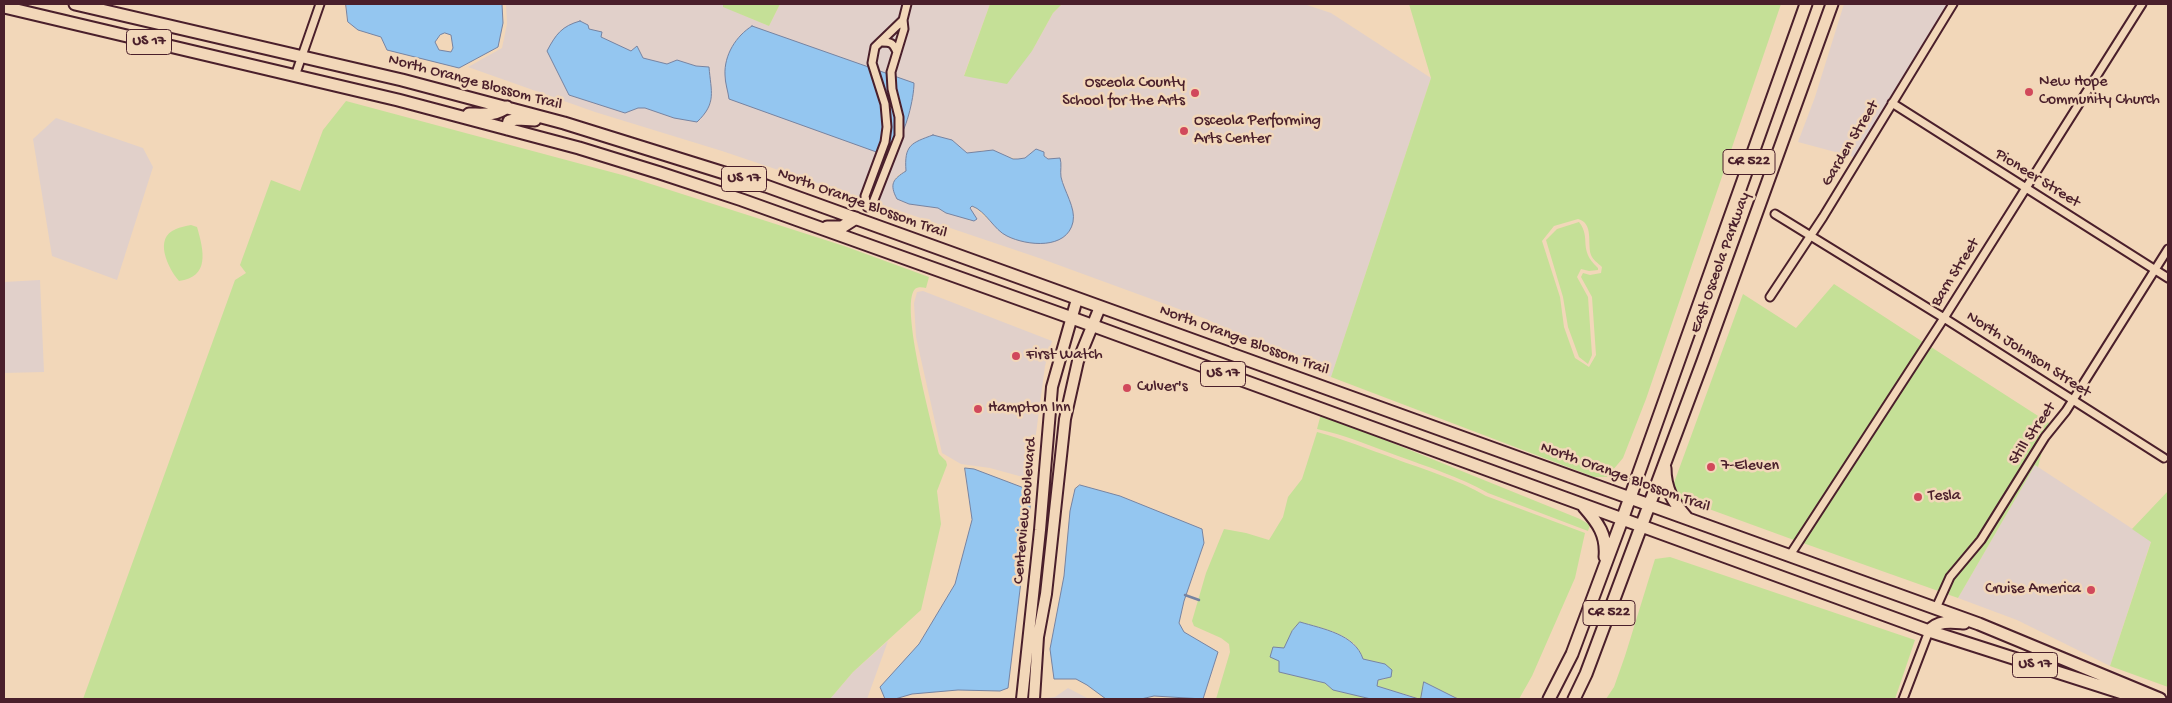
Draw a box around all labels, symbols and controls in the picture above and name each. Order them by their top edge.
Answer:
road number: US 17 [126,30,172,54]
street label: North Orange Blossom Trail [386,51,564,115]
place label: New Hope Community Church [2039,73,2160,111]
place label: Osceola County School for the Arts [1062,74,1185,112]
marker: New Hope Community Church [2023,86,2035,98]
marker: Osceola County School for the Arts [1189,87,1201,99]
street label: Garden Street [1818,98,1884,190]
place label: Osceola Performing Arts Center [1194,112,1321,150]
marker: Osceola Performing Arts Center [1178,125,1190,137]
street label: Pioneer Street [1991,145,2083,213]
road number: CR 522 [1723,150,1775,174]
street label: North Orange Blossom Trail [775,164,949,244]
road number: US 17 [722,166,766,192]
street label: East Osceola Parkway [1687,190,1755,336]
street label: Barn Street [1928,235,1984,311]
street label: North Orange Blossom Trail [1157,301,1331,381]
street label: North Johnson Street [1962,308,2094,402]
place label: First Watch [1026,346,1103,366]
marker: First Watch [1010,350,1022,362]
road number: US 17 [1200,362,1246,386]
place label: Culver's [1137,378,1188,398]
marker: Culver's [1121,382,1133,394]
place label: Hampton Inn [988,399,1071,419]
street label: Still Street [2005,399,2061,469]
marker: Hampton Inn [972,403,984,415]
street label: Centerview Boulevard [1010,437,1042,585]
street label: North Orange Blossom Trail [1538,438,1712,518]
place label: 7-Eleven [1721,457,1779,477]
marker: 7-Eleven [1705,461,1717,473]
place label: Tesla [1928,487,1961,507]
marker: Tesla [1912,491,1924,503]
place label: Cruise America [1985,580,2081,600]
marker: Cruise America [2085,584,2097,596]
road number: CR 522 [1583,600,1635,626]
road number: US 17 [2012,652,2058,678]

